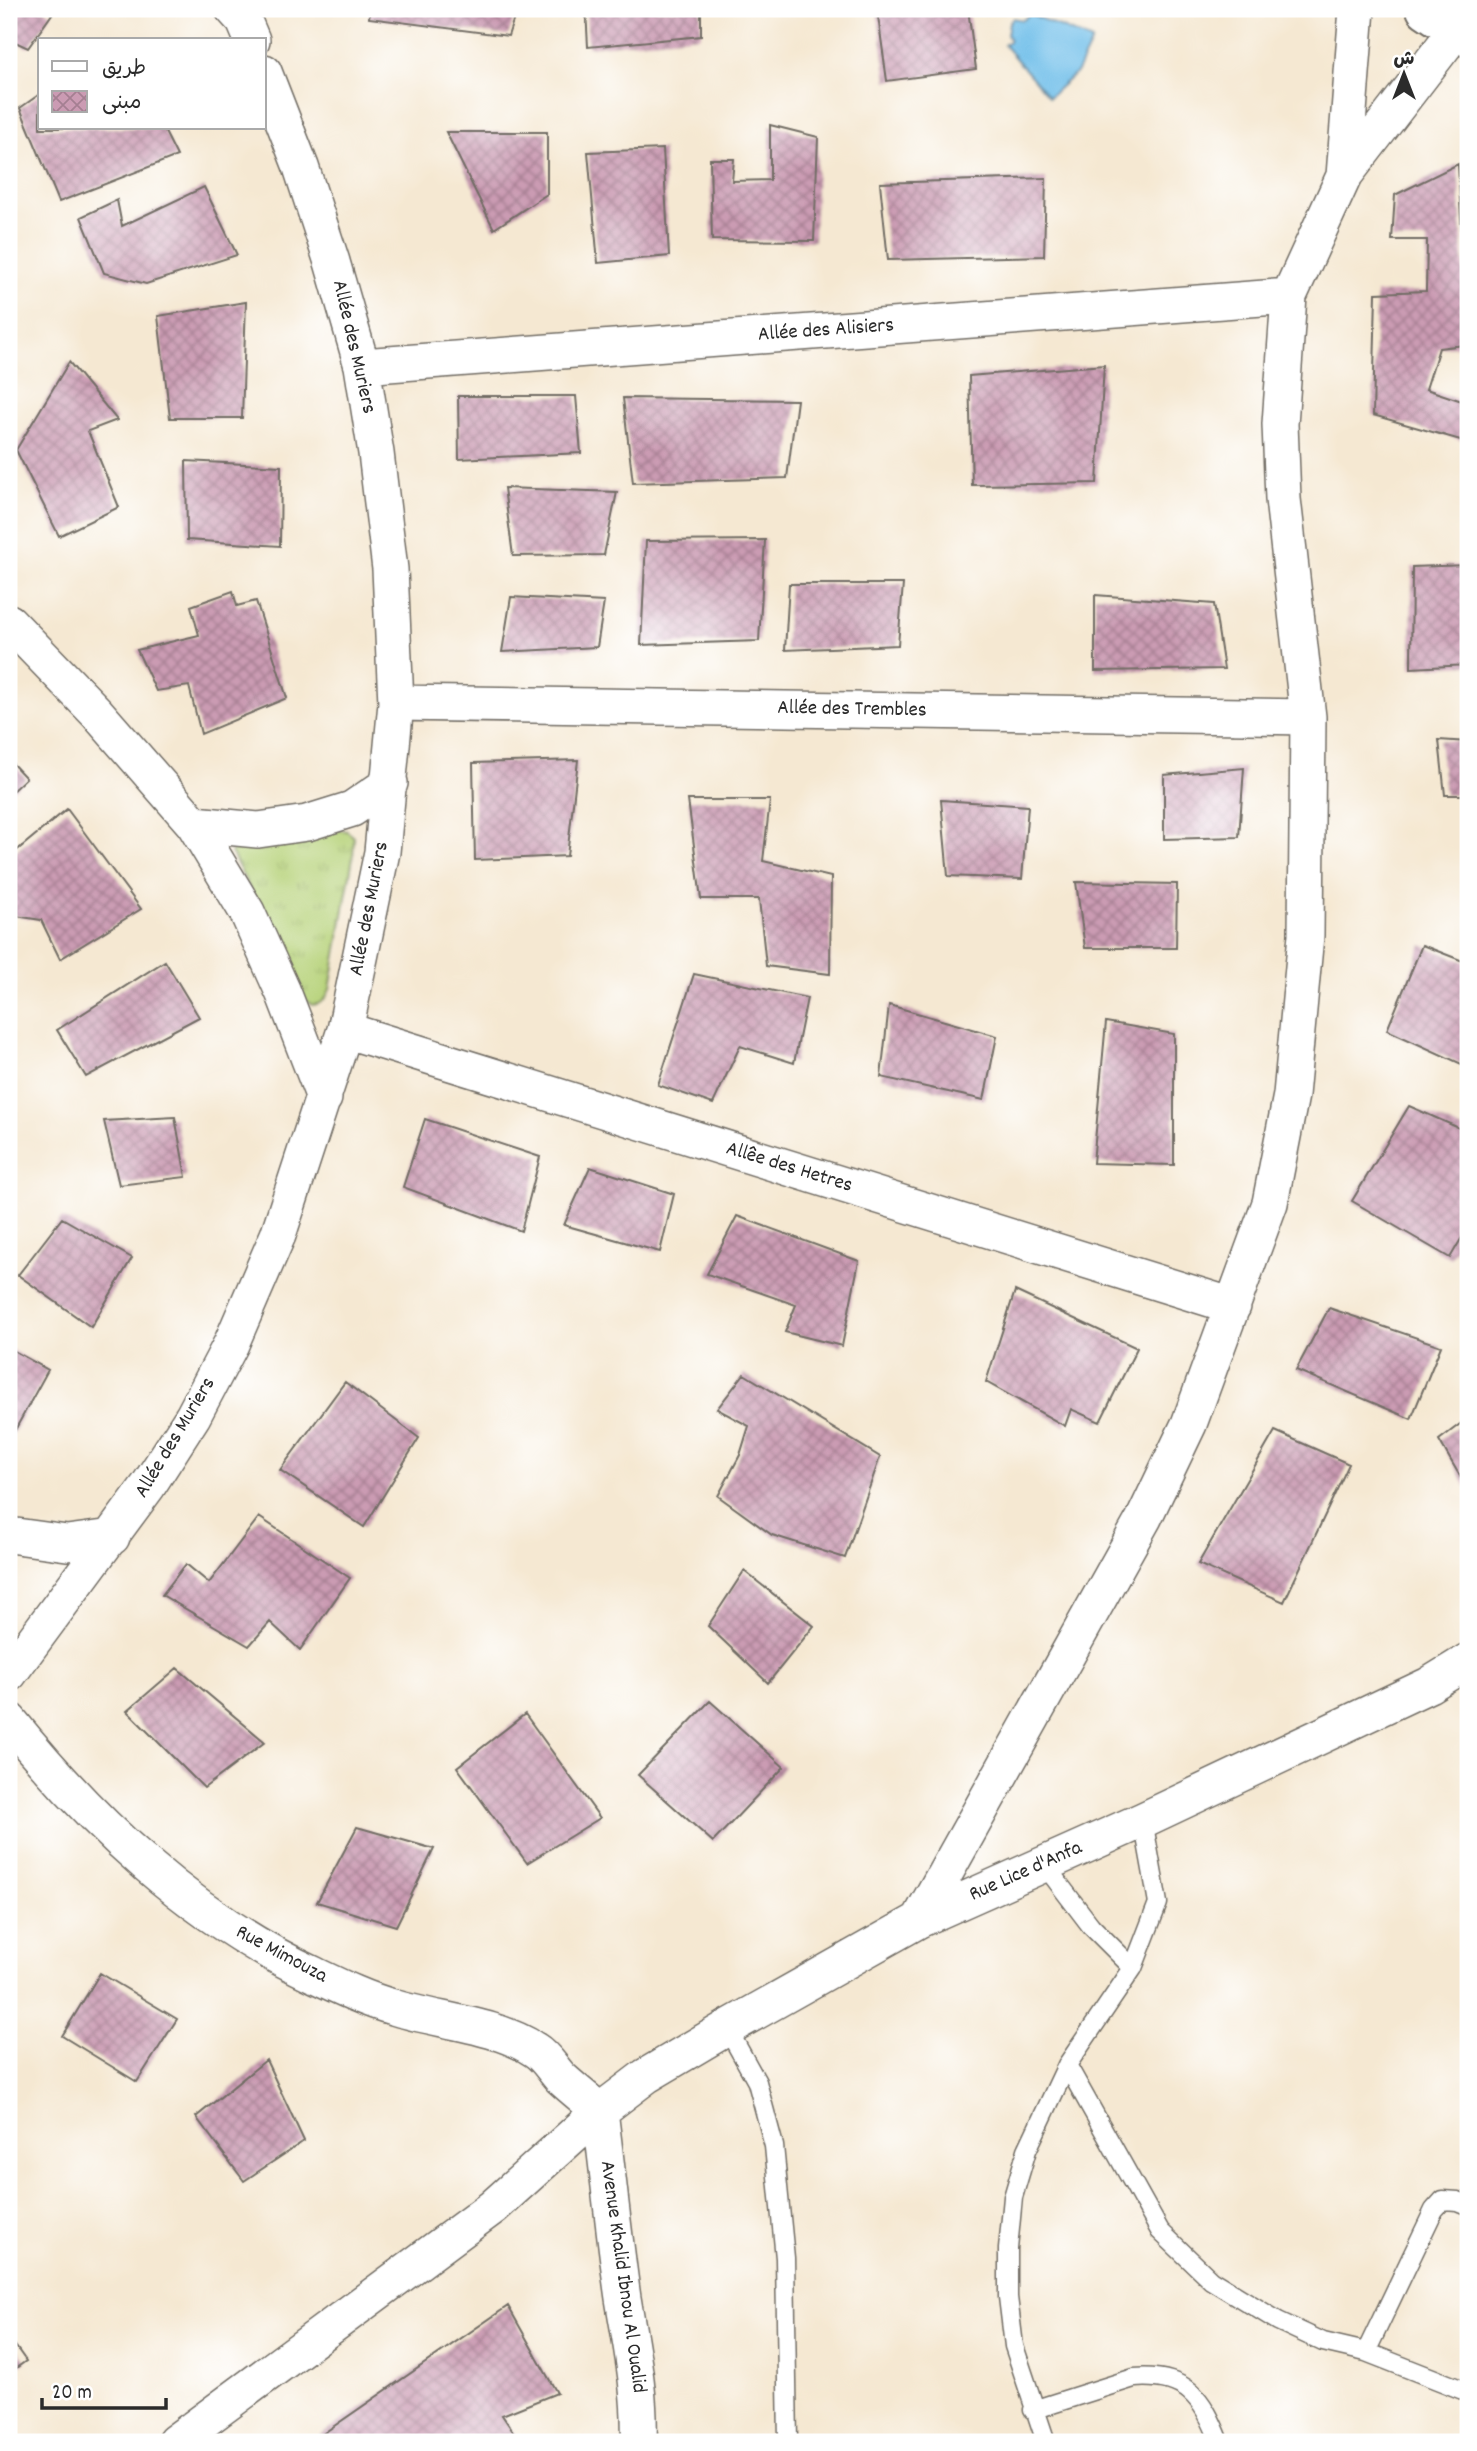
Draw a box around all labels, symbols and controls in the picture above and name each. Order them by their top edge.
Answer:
legend [38,38,266,130]
north arrow [1368,38,1438,108]
text: ش [1394,47,1415,74]
text: طريق [102,55,146,85]
text: مبنى [102,89,141,119]
street label: Allée des Muriers [323,277,383,417]
street label: Allée des Alisiers [757,311,895,351]
street label: Allée des Trembles [777,694,927,726]
street label: Allée des Muriers [342,839,398,979]
street label: Allêe des Hetres [722,1135,856,1201]
street label: Allée des Muriers [128,1372,224,1504]
street label: Rue Lice d'Anfa [965,1833,1088,1910]
street label: Rue Mimouza [230,1918,333,1992]
street label: Avenue Khalid Ibnou Al Oualid [591,2159,653,2395]
scale bar [42,2367,166,2411]
text: 20 m [52,2379,92,2409]

